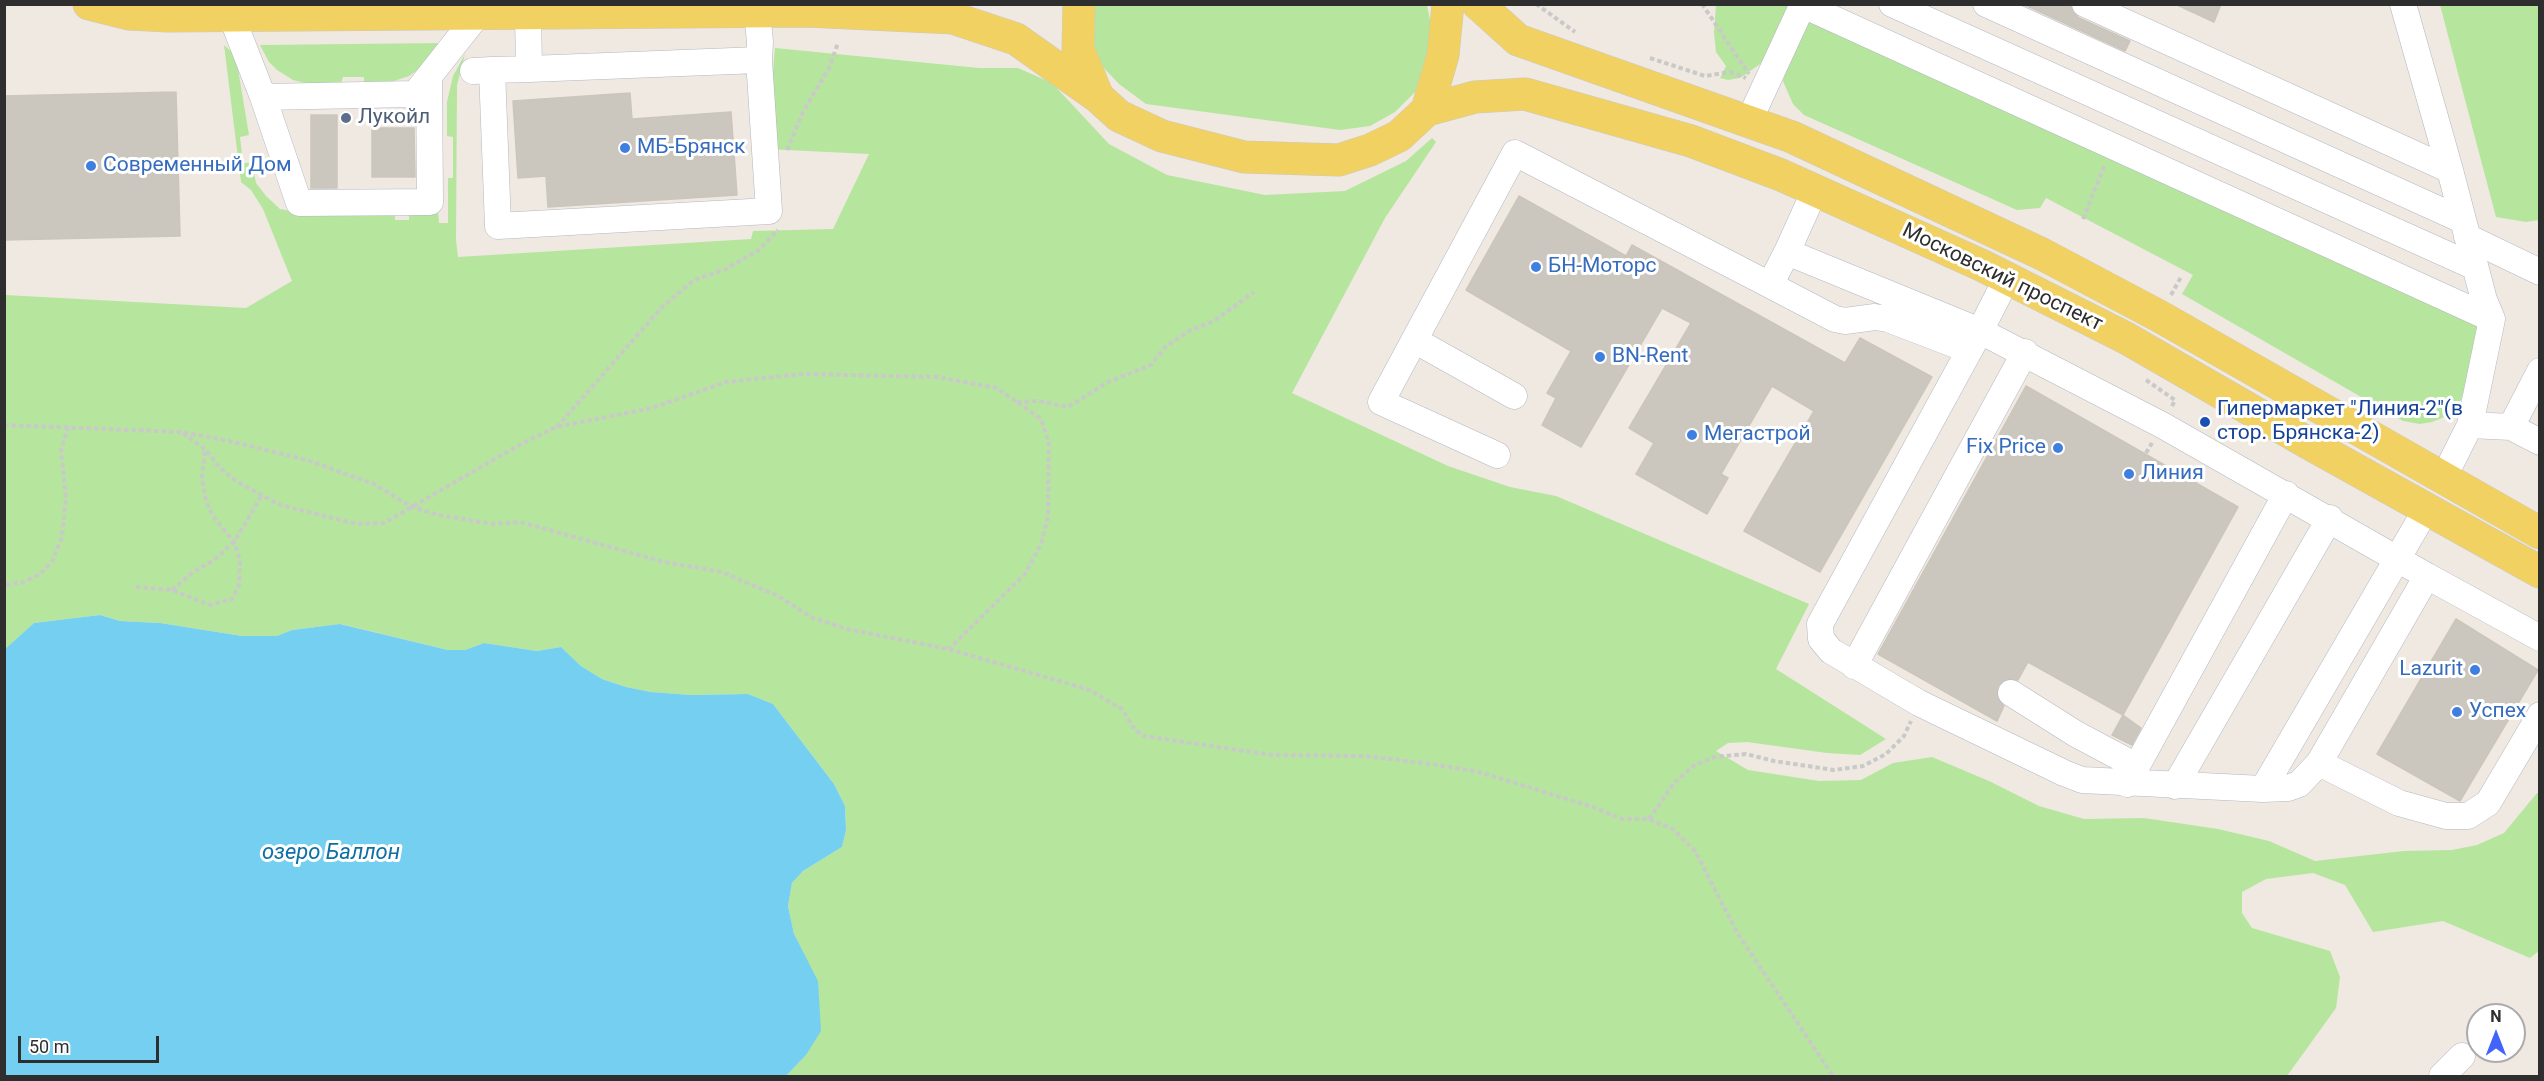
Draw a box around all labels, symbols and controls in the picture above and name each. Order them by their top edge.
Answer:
place label: Лукойл [358,105,430,131]
marker: Лукойл [339,111,353,125]
place label: МБ-Брянск [637,135,745,161]
marker: МБ-Брянск [618,141,632,155]
place label: Современный Дом [103,153,291,179]
marker: Современный Дом [84,159,98,173]
street label: Московский проспект [1898,218,2106,338]
place label: БН-Моторс [1548,254,1657,280]
marker: БН-Моторс [1529,260,1543,274]
place label: BN-Rent [1612,344,1688,370]
marker: BN-Rent [1593,350,1607,364]
place label: Гипермаркет "Линия-2"(в стор. Брянска-2) [2217,397,2463,447]
marker: Гипермаркет "Линия-2"(в стор. Брянска-2) [2198,415,2212,429]
place label: Мегастрой [1704,422,1811,448]
marker: Мегастрой [1685,428,1699,442]
place label: Fix Price [1966,435,2046,461]
marker: Fix Price [2051,441,2065,455]
place label: Линия [2141,461,2204,487]
marker: Линия [2122,467,2136,481]
place label: Lazurit [2399,657,2463,683]
marker: Lazurit [2468,663,2482,677]
place label: Успех [2469,699,2526,725]
marker: Успех [2450,705,2464,719]
water label: озеро Баллон [262,840,400,866]
north arrow [2466,1003,2526,1063]
text: N [2490,1007,2502,1026]
scale bar [21,1024,162,1062]
text: 50 m [29,1036,69,1057]

